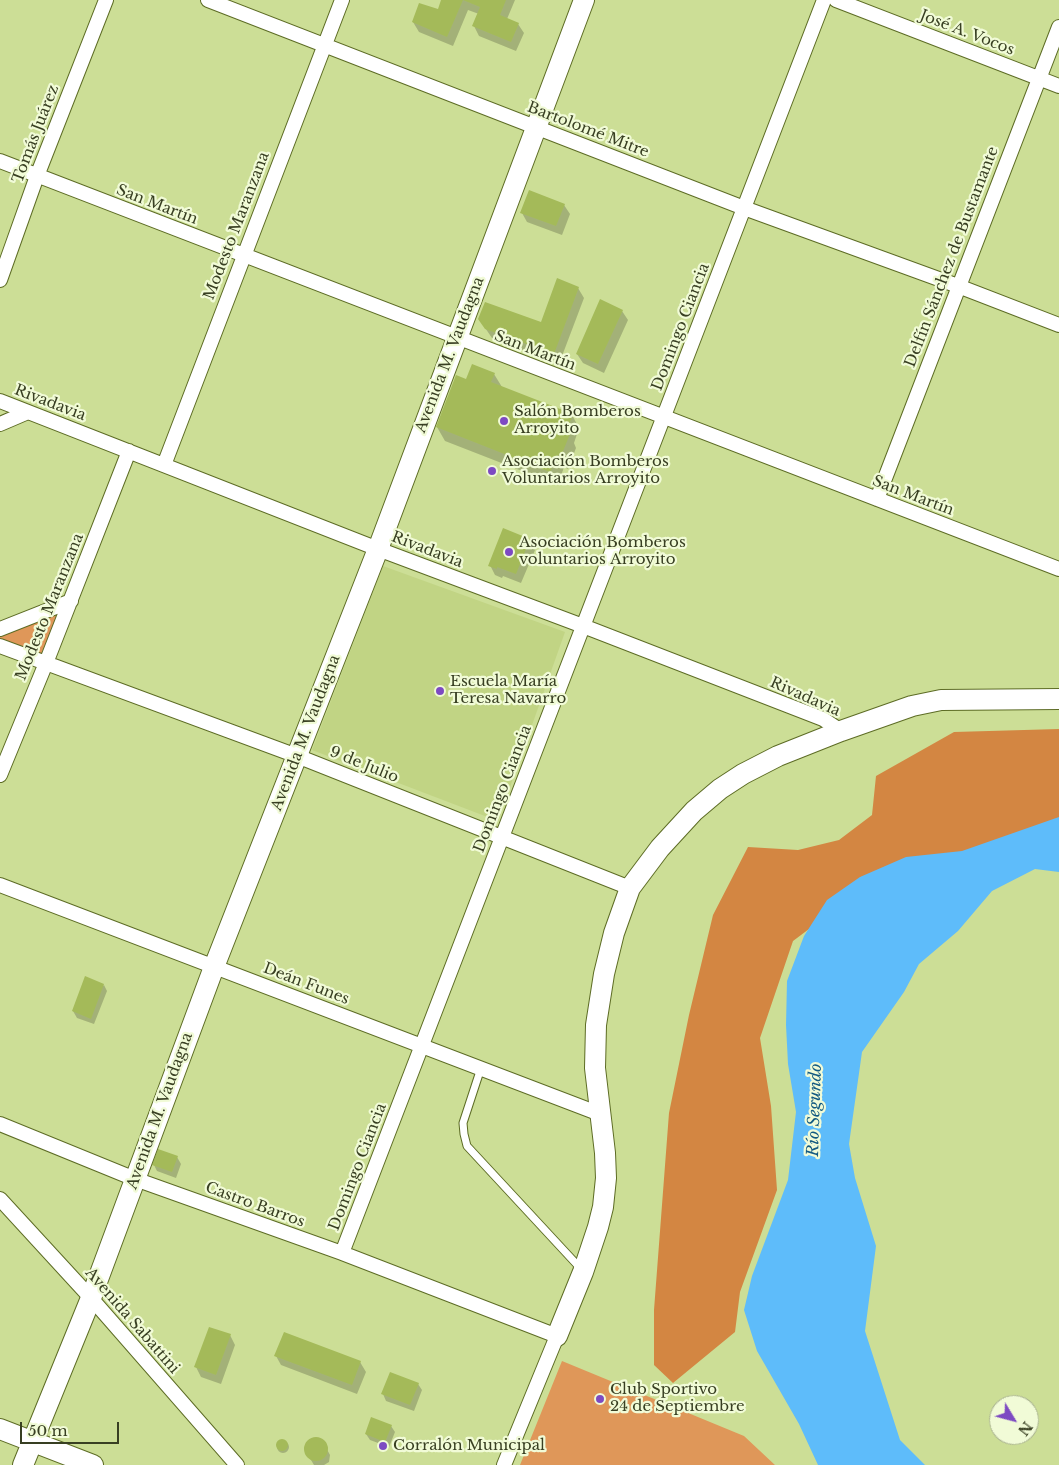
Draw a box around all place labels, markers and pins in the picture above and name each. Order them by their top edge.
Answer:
place label: Salón Bomberos Arroyito [514,403,641,438]
marker: Salón Bomberos Arroyito [498,415,510,427]
place label: Asociación Bomberos Voluntarios Arroyito [502,453,669,488]
marker: Asociación Bomberos Voluntarios Arroyito [486,465,498,477]
place label: Asociación Bomberos voluntarios Arroyito [519,534,686,569]
marker: Asociación Bomberos voluntarios Arroyito [503,546,515,558]
place label: Escuela María Teresa Navarro [450,673,566,708]
marker: Escuela María Teresa Navarro [434,685,446,697]
place label: Club Sportivo 24 de Septiembre [610,1381,745,1416]
marker: Club Sportivo 24 de Septiembre [594,1393,606,1405]
place label: Corralón Municipal [393,1437,545,1455]
marker: Corralón Municipal [377,1440,389,1452]

